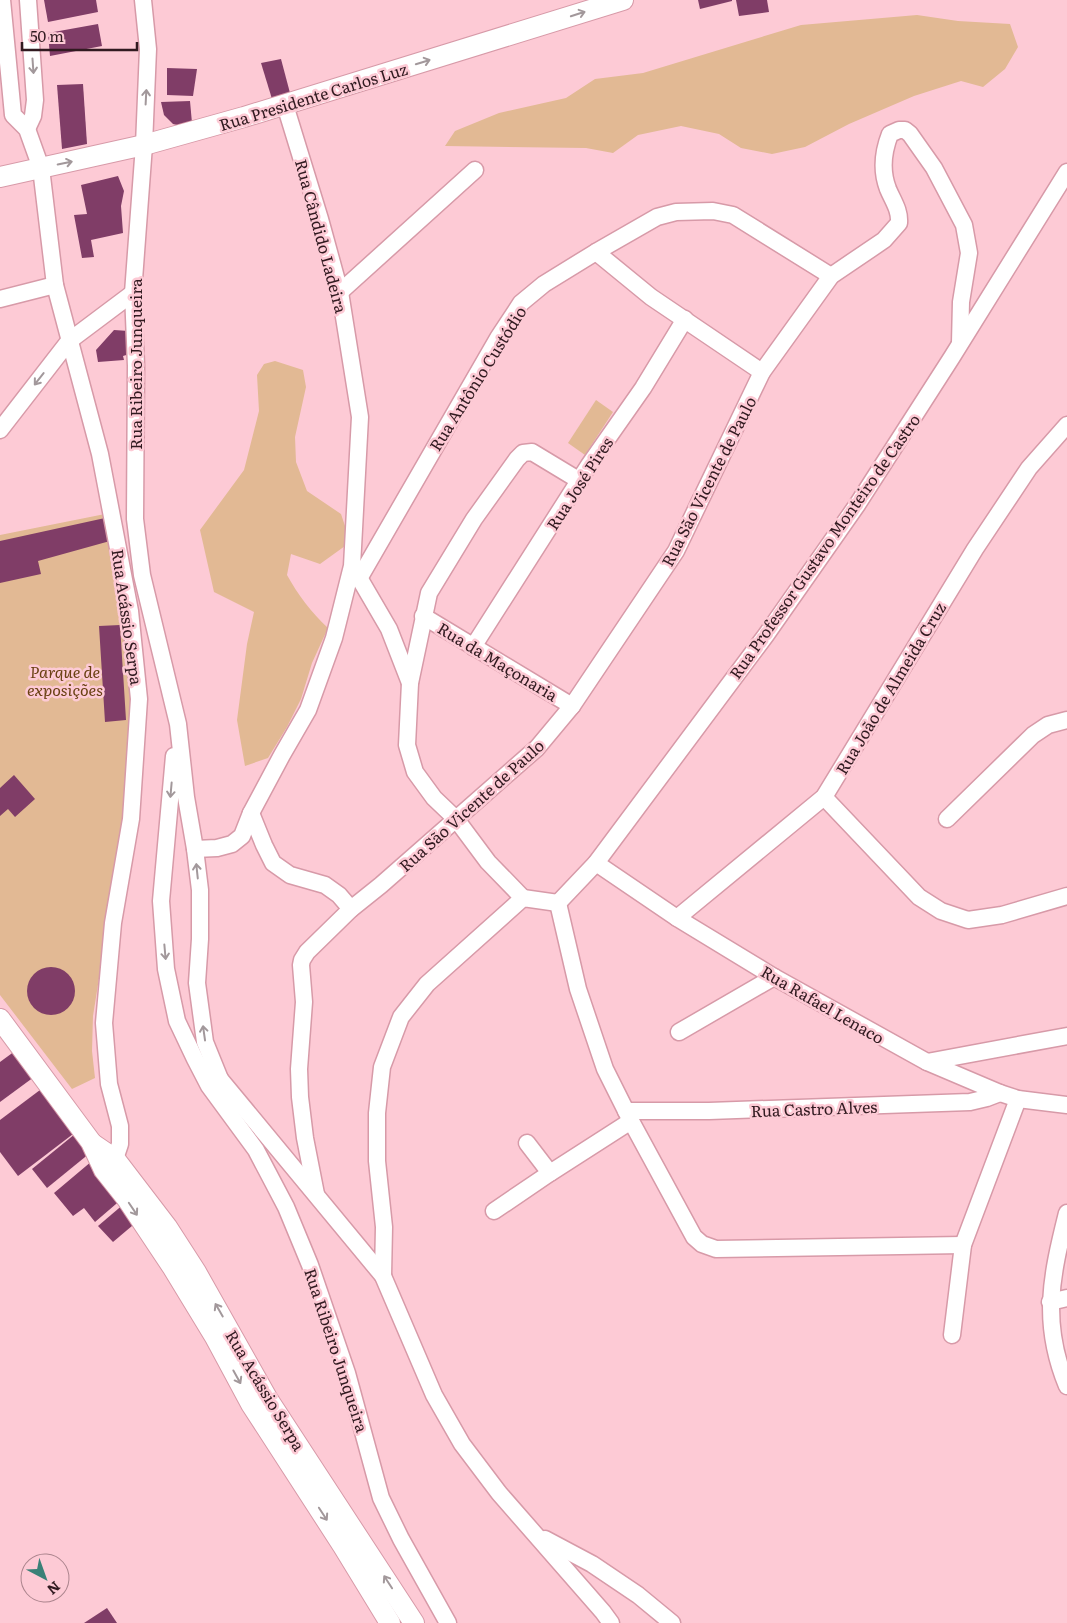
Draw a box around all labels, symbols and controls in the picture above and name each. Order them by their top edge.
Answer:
one-way arrow [570,9,586,18]
scale bar [22,20,138,52]
text: 50 m [30,24,64,47]
street label: Rua Presidente Carlos Luz [216,56,410,136]
one-way arrow [415,57,431,67]
one-way arrow [28,58,38,74]
one-way arrow [141,89,150,105]
street label: Rua Cândido Ladeira [290,156,354,316]
one-way arrow [56,157,72,167]
street label: Rua Ribeiro Junqueira [123,278,147,450]
street label: Rua Antônio Custódio [423,301,531,455]
one-way arrow [34,373,45,386]
street label: Rua São Vicente de Paulo [655,392,761,570]
street label: Rua Professor Gustavo Monteiro de Castro [723,409,925,683]
street label: Rua José Pires [540,432,618,534]
street label: Rua Acássio Serpa [107,547,149,687]
street label: Rua João de Almeida Cruz [829,597,951,779]
street label: Rua da Maçonaria [433,616,563,707]
park label: Parque de exposições [27,659,103,701]
street label: Rua São Vicente de Paulo [393,733,549,877]
one-way arrow [166,782,176,798]
one-way arrow [192,864,202,880]
one-way arrow [160,944,170,960]
street label: Rua Rafael Lenaco [757,959,889,1049]
one-way arrow [199,1025,209,1041]
street label: Rua Castro Alves [750,1094,878,1122]
one-way arrow [128,1201,138,1215]
street label: Rua Ribeiro Junqueira [299,1265,375,1436]
one-way arrow [213,1304,223,1318]
street label: Rua Acássio Serpa [220,1325,312,1455]
one-way arrow [232,1369,242,1384]
one-way arrow [318,1507,328,1521]
north arrow [20,1553,70,1603]
one-way arrow [382,1575,392,1589]
text: N [43,1577,65,1600]

